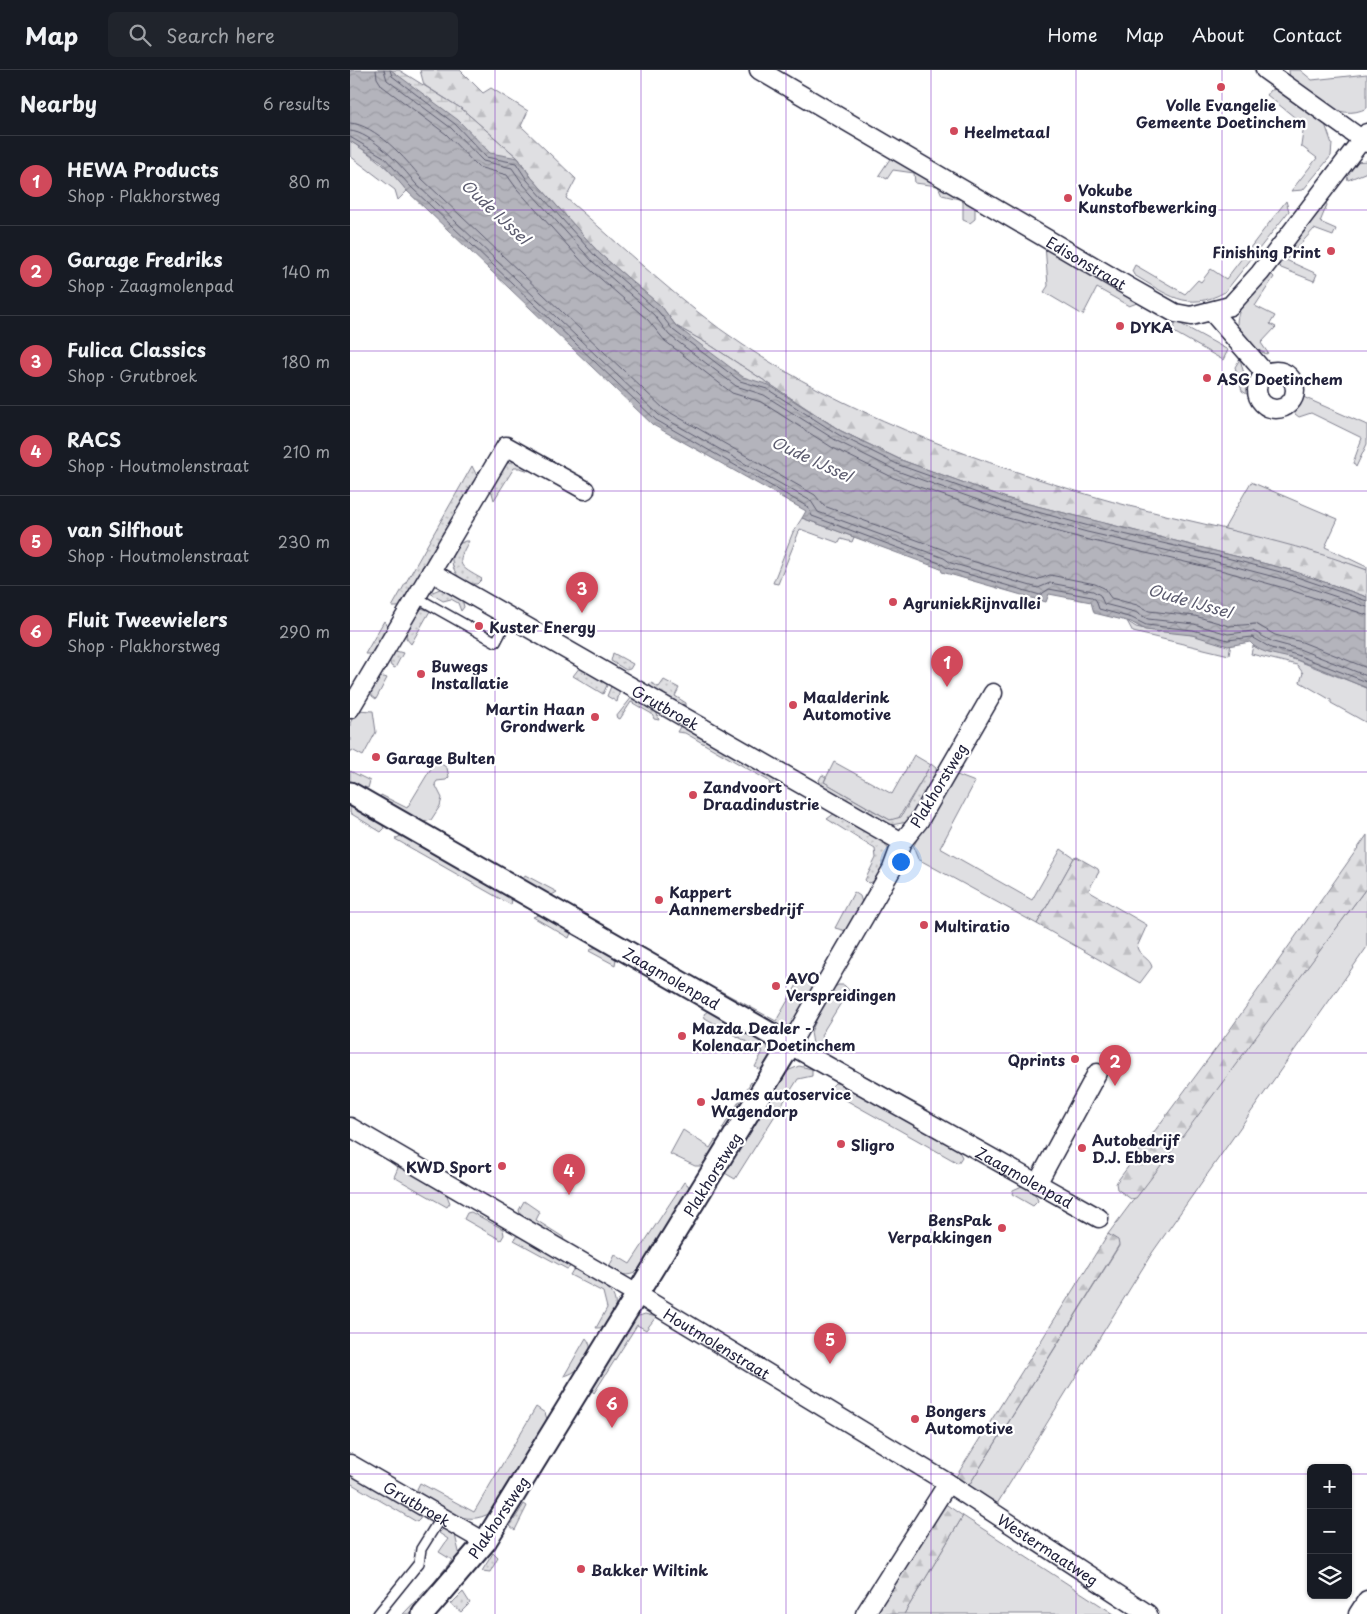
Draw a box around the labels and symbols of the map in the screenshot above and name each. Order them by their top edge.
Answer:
marker: Volle Evangelie Gemeente Doetinchem [1215,81,1227,93]
place label: Volle Evangelie Gemeente Doetinchem [1136,93,1306,133]
place label: Heelmetaal [964,120,1050,143]
marker: Heelmetaal [948,125,960,137]
water label: Oude IJssel [456,173,538,251]
place label: Vokube Kunstofbewerking [1078,178,1217,218]
marker: Vokube Kunstofbewerking [1062,192,1074,204]
street label: Edisonstraat [1042,230,1131,295]
place label: Finishing Print [1212,240,1321,263]
marker: Finishing Print [1325,245,1337,257]
place label: DYKA [1130,315,1173,338]
marker: DYKA [1114,320,1126,332]
place label: ASG Doetinchem [1216,367,1343,390]
marker: ASG Doetinchem [1201,372,1213,384]
water label: Oude IJssel [768,429,858,488]
pin: 3 [566,572,598,613]
water label: Oude IJssel [1145,577,1237,624]
place label: AgruniekRijnvallei [902,591,1041,614]
marker: AgruniekRijnvallei [887,596,899,608]
place label: Kuster Energy [489,615,596,638]
marker: Kuster Energy [473,620,485,632]
pin: 1 [931,646,963,687]
place label: Buwegs Installatie [431,654,509,694]
marker: Buwegs Installatie [415,668,427,680]
street label: Grutbroek [628,678,705,735]
place label: Maalderink Automotive [803,685,891,725]
place label: Martin Haan Grondwerk [485,697,585,737]
marker: Maalderink Automotive [787,699,799,711]
marker: Martin Haan Grondwerk [589,711,601,723]
street label: Plakhorstweg [904,738,972,832]
place label: Garage Bulten [386,746,495,769]
marker: Garage Bulten [370,751,382,763]
place label: Zandvoort Draadindustrie [703,775,819,815]
marker: Zandvoort Draadindustrie [687,789,699,801]
your location [888,849,914,875]
place label: Kappert Aannemersbedrijf [668,880,805,920]
marker: Kappert Aannemersbedrijf [653,894,665,906]
place label: Multiratio [934,914,1010,937]
marker: Multiratio [918,919,930,931]
street label: Zaagmolenpad [619,940,725,1014]
place label: AVO Verspreidingen [786,966,896,1006]
marker: AVO Verspreidingen [770,980,782,992]
place label: Mazda Dealer - Kolenaar Doetinchem [692,1016,856,1056]
marker: Mazda Dealer - Kolenaar Doetinchem [676,1030,688,1042]
pin: 2 [1099,1045,1131,1086]
place label: Qprints [1008,1048,1065,1071]
marker: Qprints [1069,1053,1081,1065]
place label: James autoservice Wagendorp [711,1082,851,1122]
marker: James autoservice Wagendorp [695,1096,707,1108]
street label: Plakhorstweg [677,1127,747,1221]
place label: Autobedrijf D.J. Ebbers [1092,1128,1181,1168]
place label: Sligro [851,1133,895,1156]
marker: Sligro [835,1138,847,1150]
street label: Zaagmolenpad [972,1140,1078,1213]
marker: Autobedrijf D.J. Ebbers [1076,1142,1088,1154]
pin: 4 [553,1154,585,1195]
place label: KWD Sport [406,1155,492,1178]
marker: KWD Sport [496,1160,508,1172]
place label: BensPak Verpakkingen [888,1208,992,1248]
marker: BensPak Verpakkingen [996,1222,1008,1234]
street label: Houtmolenstraat [660,1302,775,1384]
pin: 5 [814,1323,846,1364]
pin: 6 [596,1387,628,1428]
place label: Bongers Automotive [925,1399,1013,1439]
marker: Bongers Automotive [909,1413,921,1425]
street label: Plakhorstweg [462,1471,534,1563]
street label: Grutbroek [379,1474,456,1532]
street label: Westermaatweg [993,1507,1103,1590]
place label: Bakker Wiltink [591,1558,708,1581]
marker: Bakker Wiltink [575,1563,587,1575]

